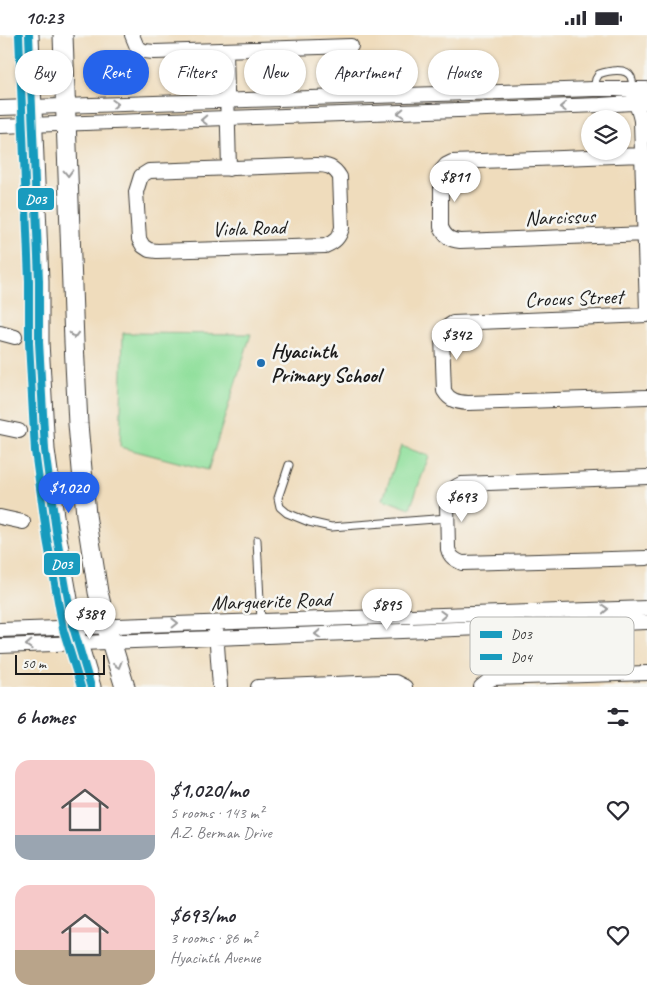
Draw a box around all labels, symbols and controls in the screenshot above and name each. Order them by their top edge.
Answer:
text: 10:23 [25,6,63,30]
chip: Buy [15,50,73,95]
chip: Rent [83,50,149,95]
chip: Filters [159,50,234,95]
chip: New [244,50,306,95]
chip: Apartment [316,50,418,95]
chip: House [428,50,499,95]
one-way arrow [111,99,119,110]
one-way arrow [559,101,567,112]
one-way arrow [397,107,405,118]
map controls [581,110,631,160]
button: layers [581,110,631,160]
one-way arrow [199,115,207,125]
pin: $811 [425,161,485,203]
text: $811 [441,167,469,187]
one-way arrow [63,169,74,177]
line badge: D03 [17,187,55,211]
text: D03 [26,191,48,208]
street label: Narcissus [525,203,597,231]
street label: Viola Road [212,214,290,242]
street label: Crocus Street [525,283,626,313]
pin: $342 [427,319,487,361]
text: $342 [443,325,471,345]
one-way arrow [69,332,79,340]
place label: Hyacinth Primary School [271,338,385,388]
marker: Hyacinth Primary School [255,357,267,369]
pin: $1,020 [28,471,110,514]
text: $1,020 [49,478,89,498]
pin: $693 [432,481,492,523]
text: $693 [448,487,476,507]
line badge: D03 [43,552,81,576]
text: D03 [52,556,74,573]
street label: Marguerite Road [210,586,335,616]
pin: $895 [357,589,417,631]
text: $895 [373,595,401,615]
pin: $389 [60,597,120,640]
text: $389 [76,604,104,624]
one-way arrow [602,604,609,614]
one-way arrow [439,610,447,620]
legend [470,617,634,675]
one-way arrow [172,618,180,629]
text: D03 [511,626,533,643]
one-way arrow [314,629,322,640]
one-way arrow [24,639,32,650]
text: D04 [511,649,533,666]
scale bar [15,652,105,675]
text: 50 m [22,655,46,672]
one-way arrow [113,660,123,668]
icon: filters [604,703,632,731]
text: 6 homes [15,704,75,730]
text: $1,020/mo [170,777,248,803]
icon: home [55,780,115,840]
icon: heart [604,796,632,824]
text: 5 rooms · 143 m² [170,803,264,823]
text: A.Z. Berman Drive [170,823,272,843]
text: $693/mo [170,902,235,928]
icon: home [55,905,115,965]
icon: heart [604,921,632,949]
text: 3 rooms · 86 m² [170,928,256,948]
text: Hyacinth Avenue [170,948,261,968]

